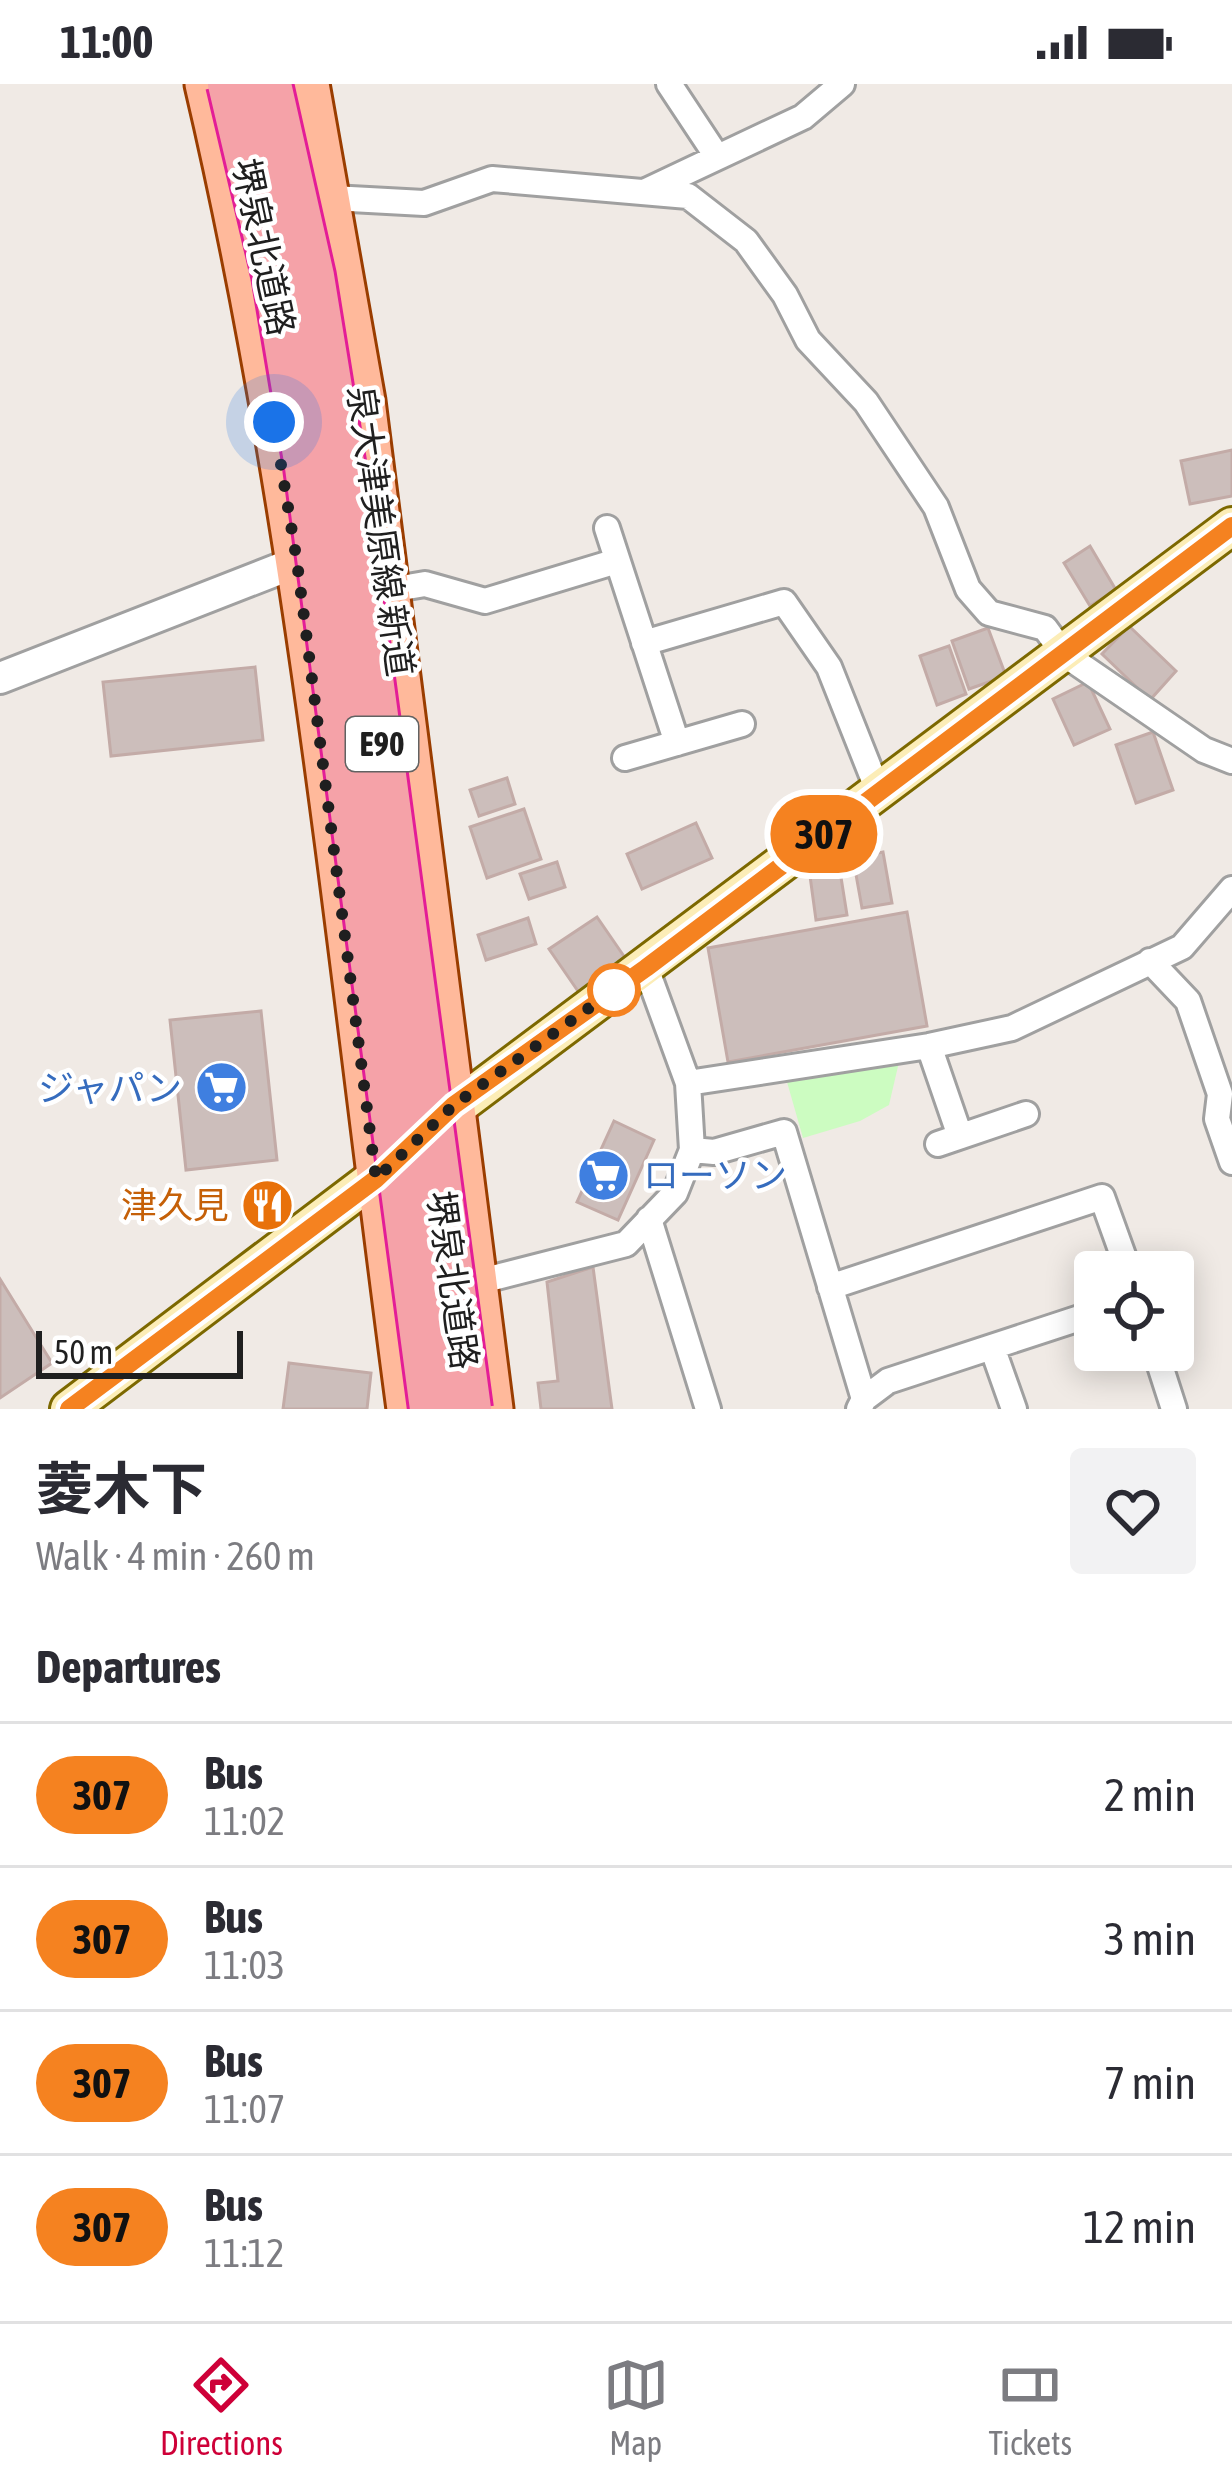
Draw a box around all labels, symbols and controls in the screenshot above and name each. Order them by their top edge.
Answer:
text: 11:00 [60,16,154,68]
street label: 堺泉北道路 [225,155,303,339]
street label: 泉大津美原線 新道 [340,383,422,679]
your location [244,392,304,452]
road number: E90 [346,717,418,771]
line badge: 307 [755,795,893,873]
text: 307 [794,810,854,858]
unlabelled marker [589,965,639,1015]
supermarket icon: ジャパン [193,1060,249,1116]
place label: ジャパン [38,1067,182,1109]
supermarket icon: ローソン [576,1147,632,1203]
place label: ローソン [643,1154,787,1196]
restaurant icon: 津久見 [240,1177,296,1233]
place label: 津久見 [121,1184,229,1226]
street label: 堺泉北道路 [420,1188,486,1372]
map controls [1074,1251,1194,1371]
button: locate [1074,1251,1194,1371]
scale bar [36,1325,243,1378]
text: 50 m [54,1333,113,1371]
button: heart [1070,1448,1196,1574]
text: 菱木下 [36,1456,207,1521]
text: Walk · 4 min · 260 m [36,1534,315,1578]
text: Departures [36,1641,221,1693]
text: Bus [204,1747,263,1799]
text: 2 min [1104,1769,1196,1821]
text: 307 [72,1771,132,1819]
text: 11:02 [204,1799,285,1843]
text: Bus [204,1891,263,1943]
text: 3 min [1104,1913,1196,1965]
text: 307 [72,1915,132,1963]
text: 11:03 [204,1943,285,1987]
text: Bus [204,2035,263,2087]
text: 7 min [1104,2057,1196,2109]
text: 307 [72,2059,132,2107]
text: 11:07 [204,2087,285,2131]
text: Bus [204,2179,263,2231]
text: 12 min [1083,2201,1196,2253]
text: 307 [72,2203,132,2251]
text: 11:12 [204,2231,284,2275]
tab: Directions [160,2352,283,2462]
tab: Map [603,2352,669,2462]
tab: Tickets [988,2352,1072,2462]

